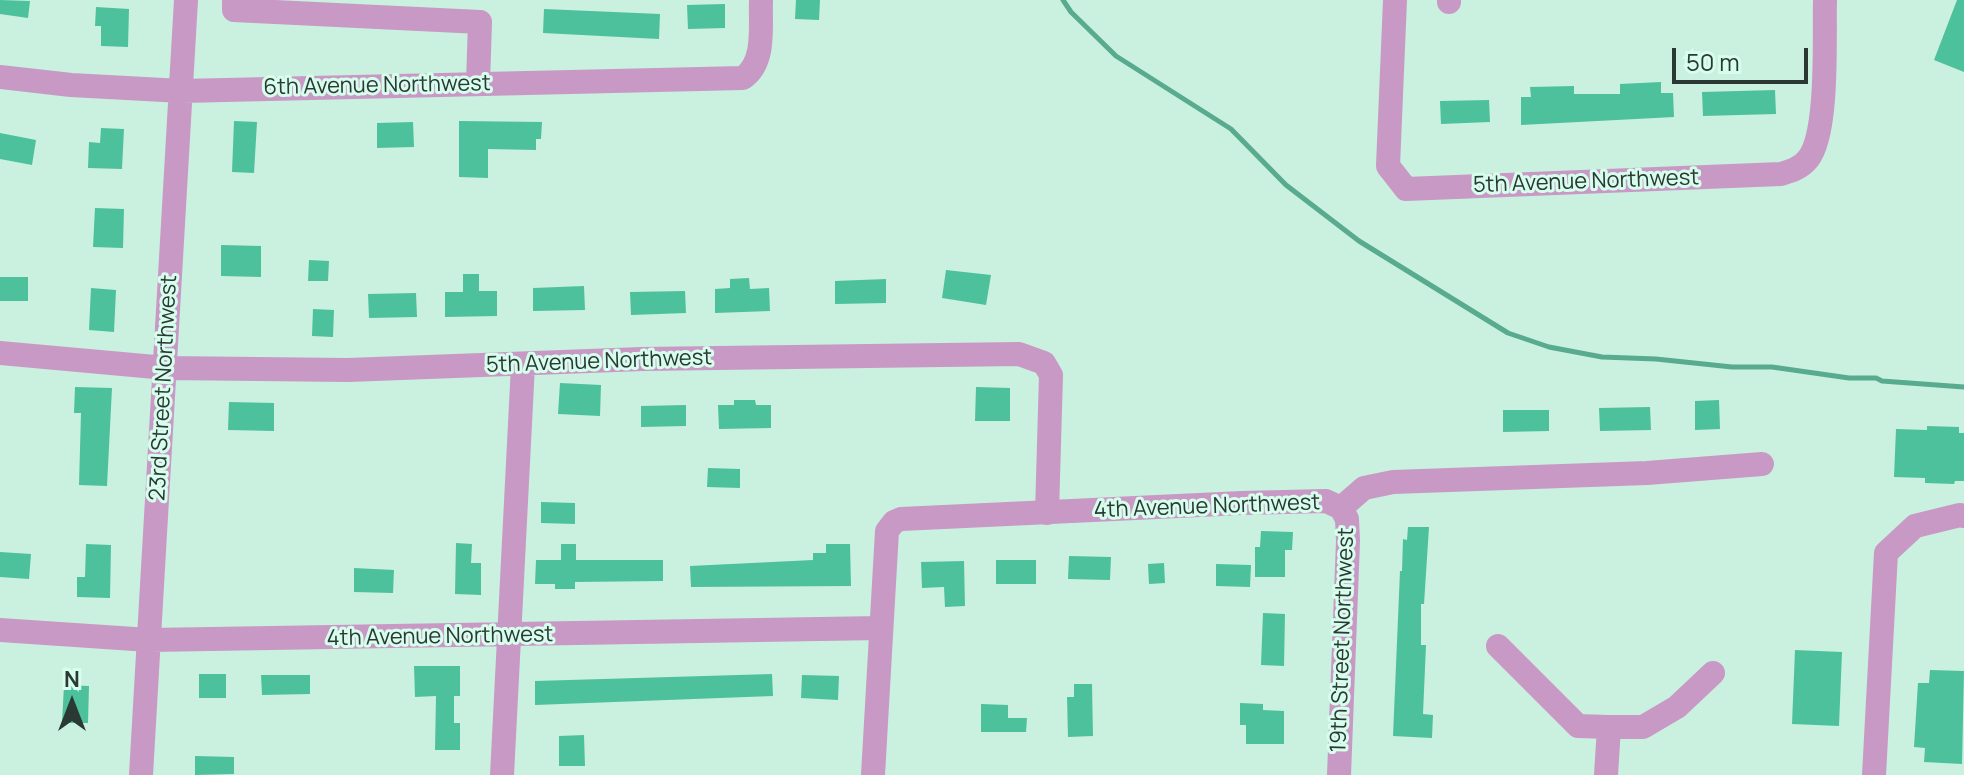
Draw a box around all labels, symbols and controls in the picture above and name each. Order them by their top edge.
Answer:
scale bar [1676,32,1812,82]
text: 50 m [1686,45,1740,78]
street label: 6th Avenue Northwest [263,71,491,101]
street label: 5th Avenue Northwest [1472,165,1700,199]
street label: 23rd Street Northwest [145,274,183,502]
street label: 5th Avenue Northwest [485,345,713,379]
street label: 4th Avenue Northwest [1093,490,1321,524]
street label: 19th Street Northwest [1326,527,1360,753]
street label: 4th Avenue Northwest [327,622,553,652]
north arrow [32,663,112,743]
text: N [64,664,80,694]

